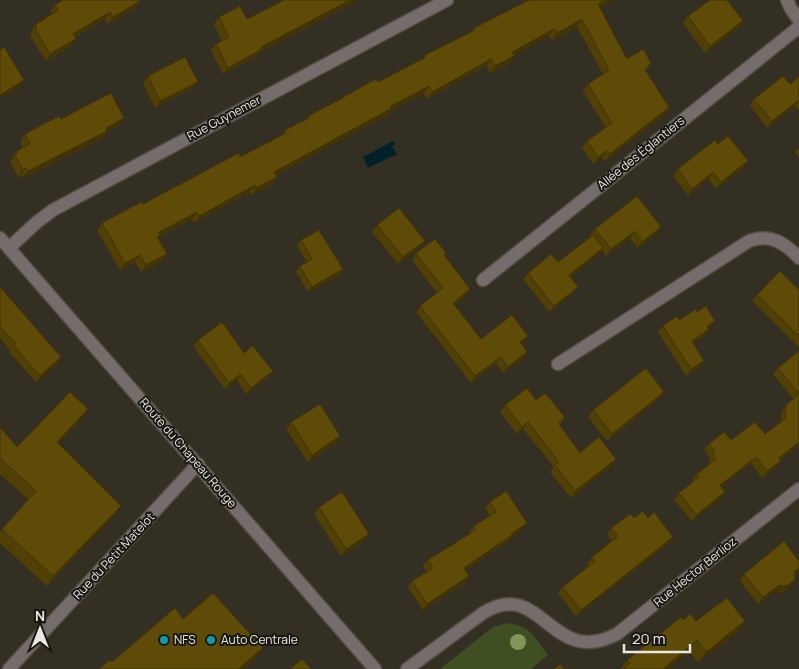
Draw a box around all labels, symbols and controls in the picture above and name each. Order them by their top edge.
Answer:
street label: Rue Guynemer [184,91,264,144]
street label: Allée des Églantiers [593,112,688,193]
street label: Route du Chapeau Rouge [136,394,241,511]
street label: Rue du Petit Matelot [69,508,158,603]
street label: Rue Hector Berlioz [650,533,740,610]
north arrow [15,604,65,654]
text: N [35,606,45,625]
scale bar [624,622,690,654]
text: 20 m [632,628,665,649]
place label: NFS [174,631,196,648]
place label: Auto Centrale [221,631,298,648]
marker: NFS [158,634,170,646]
marker: Auto Centrale [205,634,217,646]

